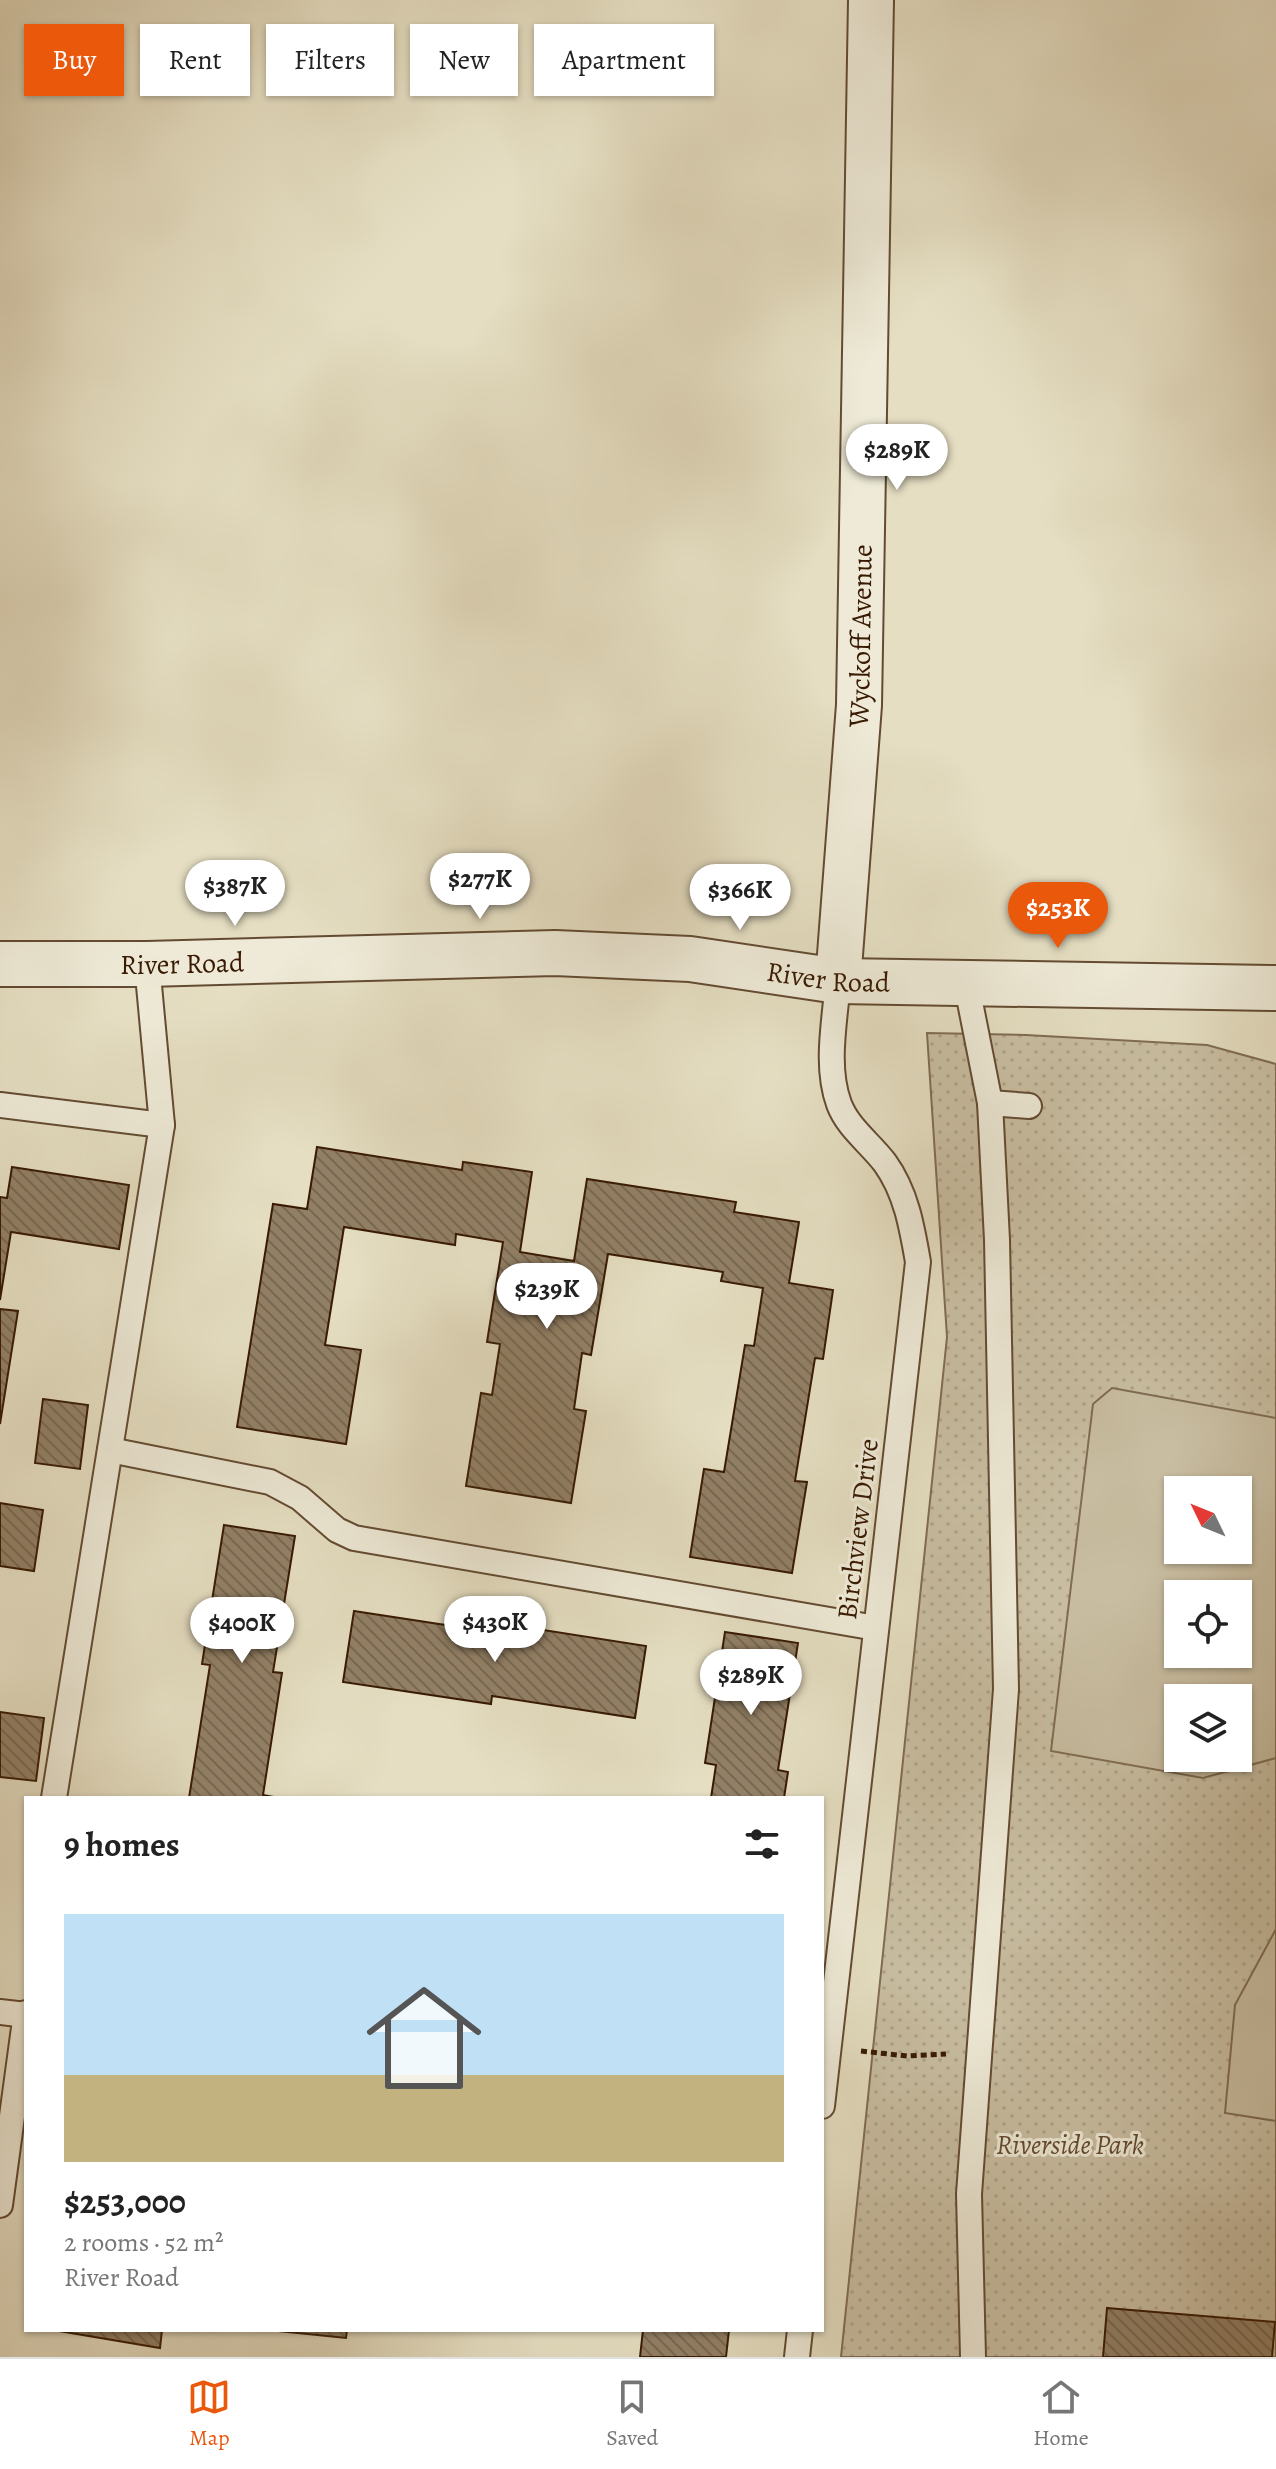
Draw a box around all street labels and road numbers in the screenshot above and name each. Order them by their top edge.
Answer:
street label: Wyckoff Avenue [839,544,882,730]
street label: River Road [120,943,245,984]
street label: River Road [764,953,891,1002]
street label: Birchview Drive [828,1436,888,1622]

